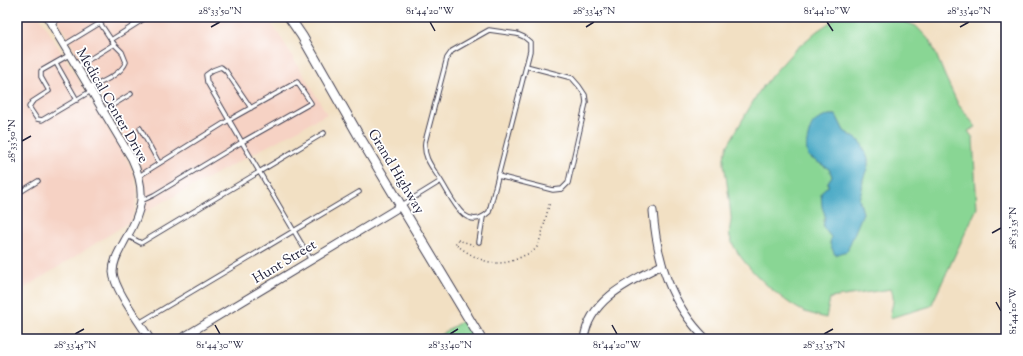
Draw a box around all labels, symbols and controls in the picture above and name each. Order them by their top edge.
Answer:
text: 28°33'50"N [198,4,242,19]
text: 81°44'20"W [406,4,454,19]
text: 28°33'45"N [573,4,615,19]
text: 81°44'10"W [804,4,850,19]
text: 28°33'40"N [947,4,991,19]
street label: Medical Center Drive [70,45,152,167]
text: 28°33'50"N [5,119,20,163]
street label: Grand Highway [362,126,429,218]
text: 28°33'35"N [1006,207,1021,249]
street label: Hunt Street [249,236,321,290]
text: 81°44'10"W [1006,288,1021,334]
text: 28°33'45"N [54,338,96,353]
text: 81°44'30"W [196,338,244,353]
text: 28°33'40"N [428,338,472,353]
text: 81°44'20"W [593,338,641,353]
text: 28°33'35"N [803,338,845,353]

